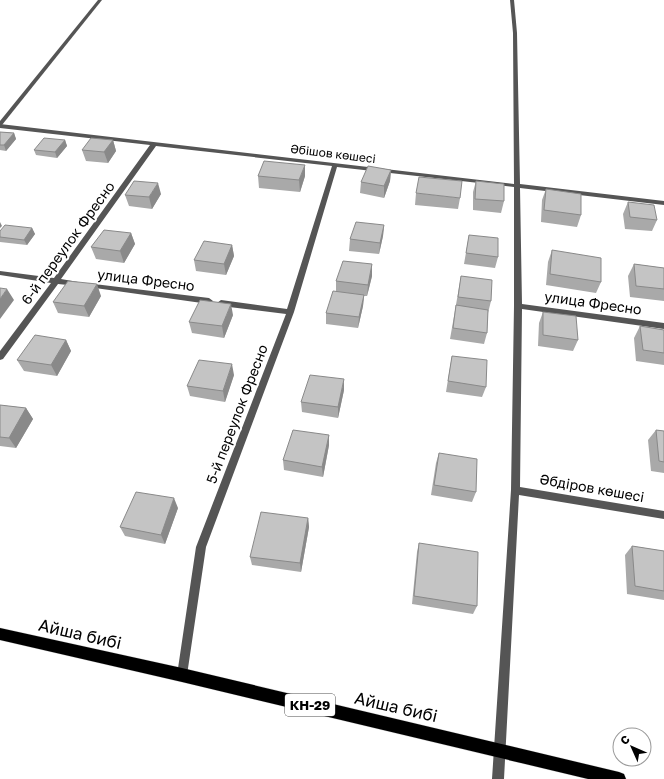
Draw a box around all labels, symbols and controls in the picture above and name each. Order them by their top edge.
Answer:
street label: Әбішов көшесі [290,141,377,166]
street label: 6-й переулок Фресно [17,178,118,308]
street label: улица Фресно [96,265,196,294]
street label: улица Фресно [543,287,643,318]
street label: 5-й переулок Фресно [202,342,271,486]
street label: Әбдіров көшесі [539,470,646,505]
street label: Айша бибі [37,614,124,653]
street label: Айша бибі [353,687,440,726]
road number: КН-29 [285,694,335,716]
north arrow [612,727,652,767]
text: С [617,732,632,747]

